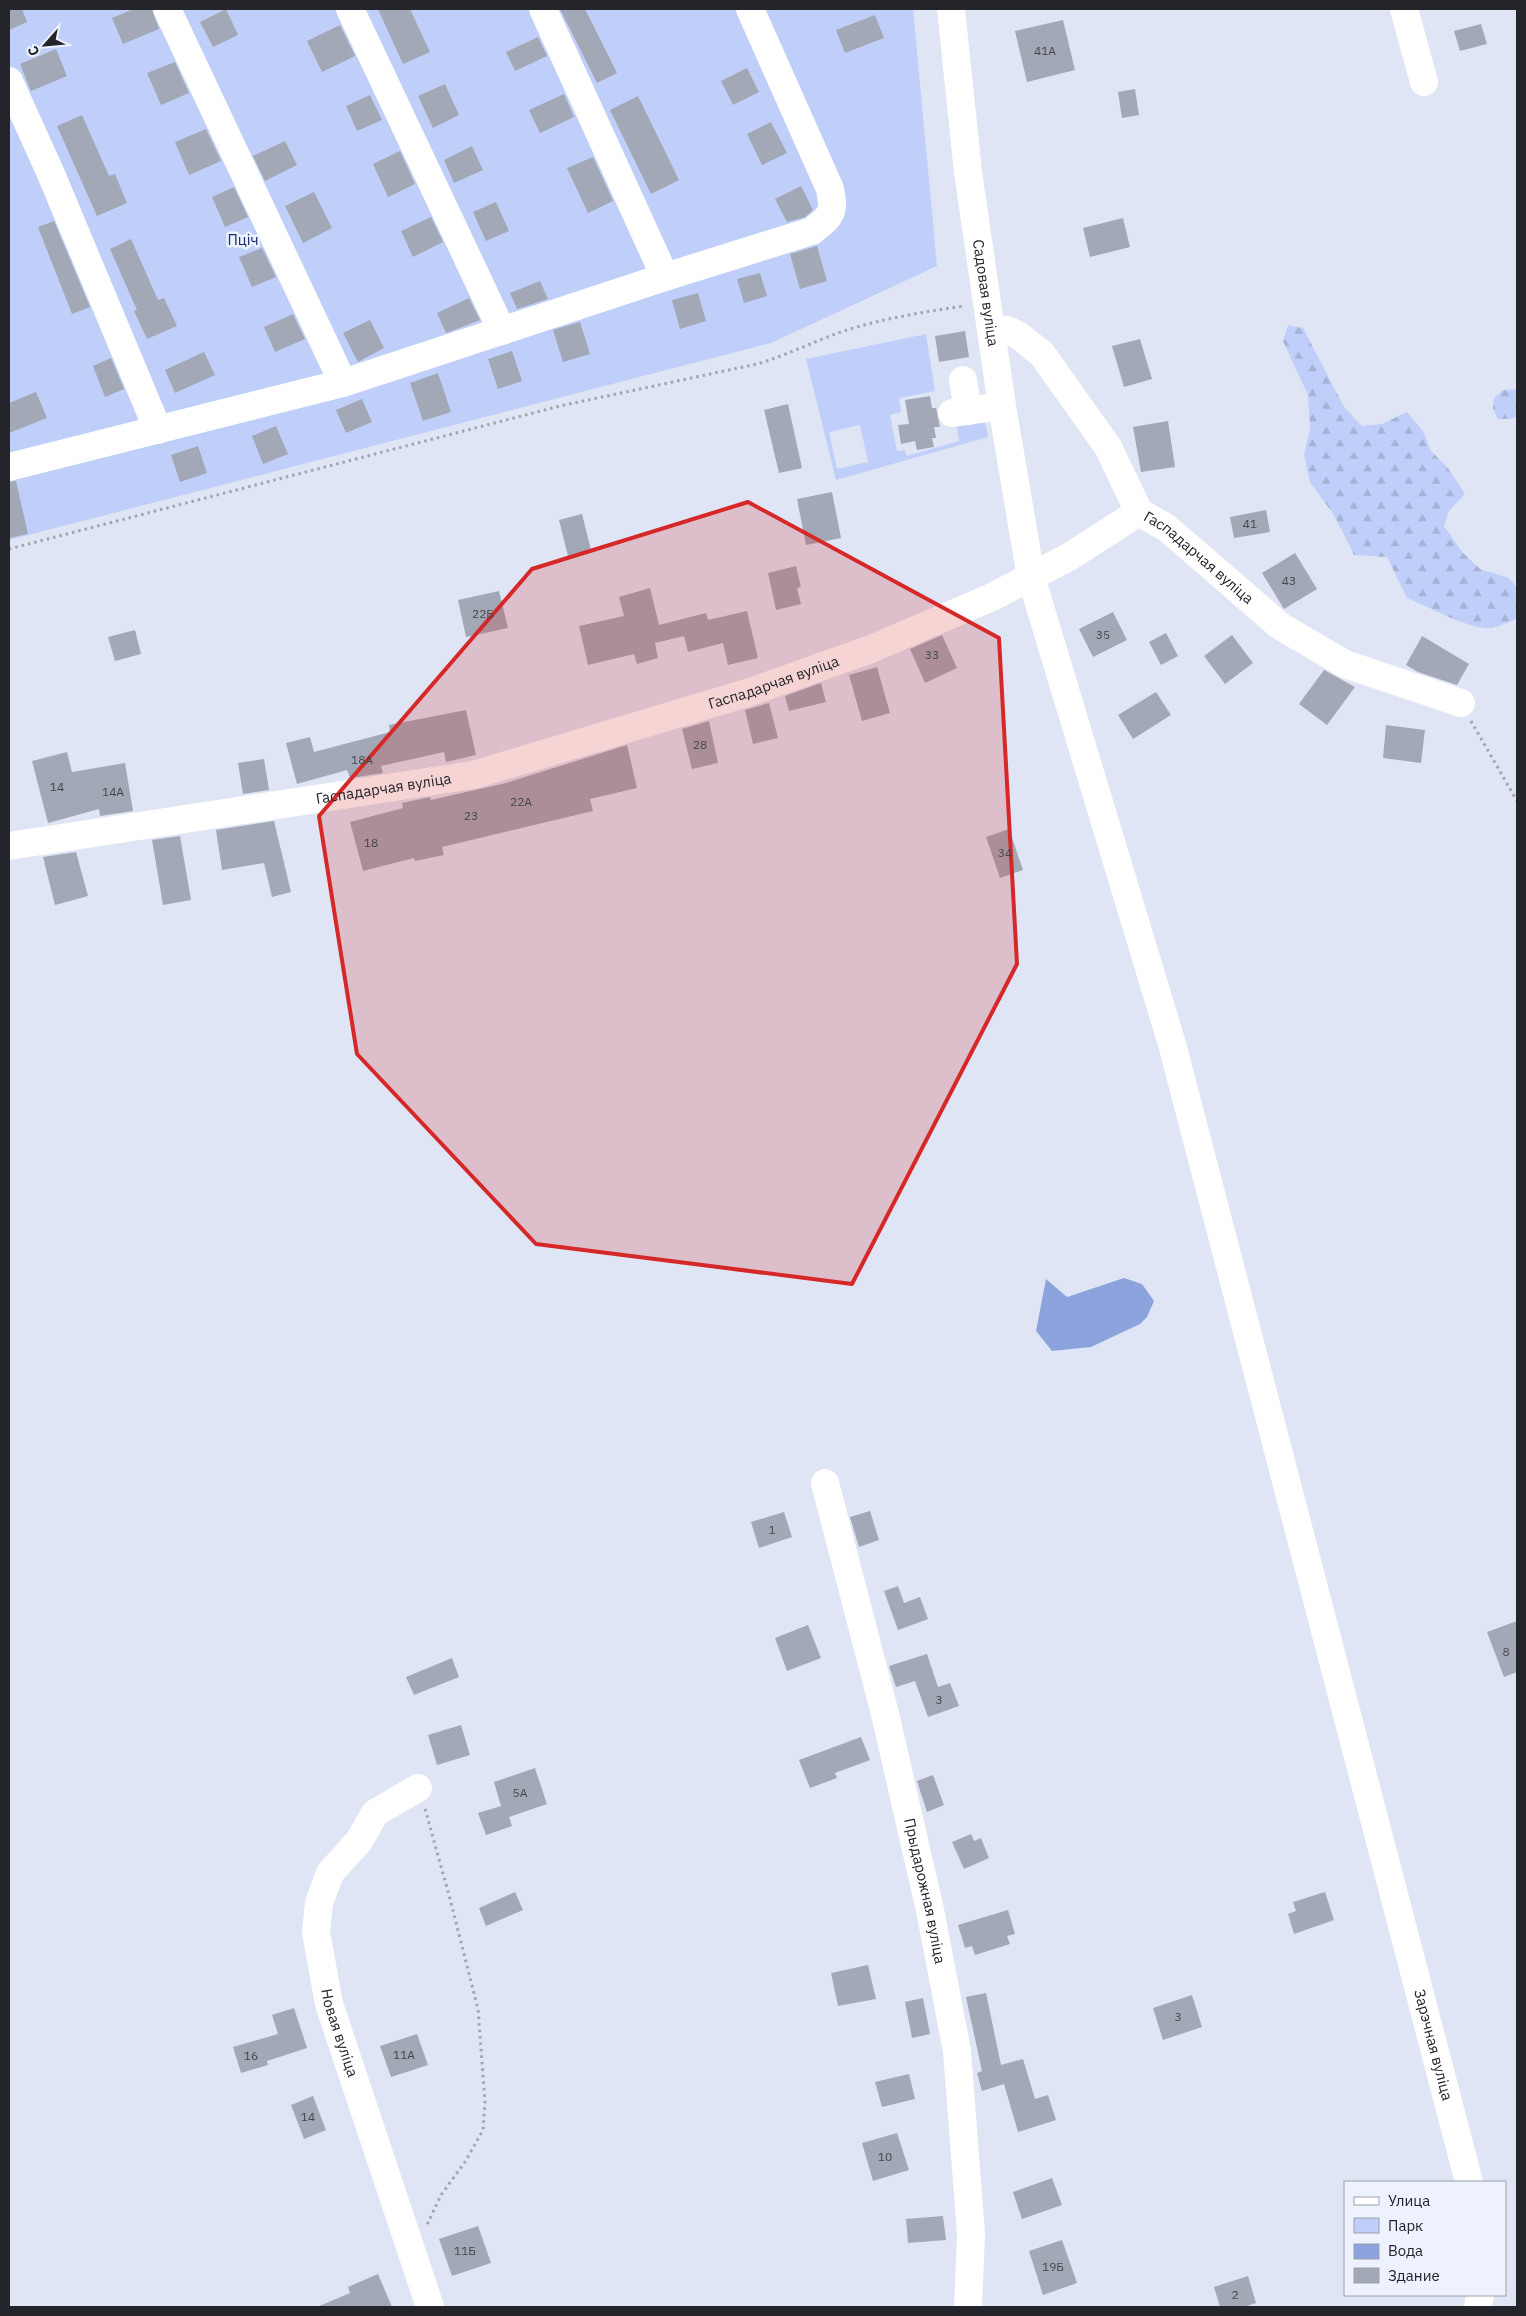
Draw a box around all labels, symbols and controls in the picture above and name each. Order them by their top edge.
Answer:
north arrow [20,20,70,70]
text: С [23,43,44,59]
house number: 41А [1034,43,1056,58]
park label: Пціч [227,230,259,249]
street label: Садовая вуліца [969,238,1003,347]
street label: Гаспадарчая вуліца [1141,507,1258,608]
house number: 41 [1243,516,1257,531]
house number: 43 [1282,573,1296,588]
house number: 22Б [472,606,494,621]
house number: 35 [1096,627,1110,642]
house number: 33 [925,647,939,662]
street label: Гаспадарчая вуліца [706,651,841,713]
house number: 28 [693,737,707,752]
house number: 18А [351,752,373,767]
street label: Гаспадарчая вуліца [314,768,453,808]
house number: 14 [50,779,64,794]
house number: 14А [102,784,124,799]
house number: 22А [510,794,532,809]
house number: 23 [464,808,478,823]
house number: 18 [364,835,378,850]
house number: 34 [998,845,1012,860]
house number: 1 [768,1522,776,1537]
house number: 8 [1502,1644,1510,1659]
house number: 3 [935,1692,943,1707]
house number: 5А [513,1785,528,1800]
street label: Прыдарожная вуліца [900,1816,950,1965]
street label: Новая вуліца [317,1987,363,2079]
street label: Зарэчная вуліца [1410,1987,1457,2103]
house number: 3 [1174,2009,1182,2024]
house number: 11А [393,2047,415,2062]
house number: 16 [244,2048,258,2063]
house number: 14 [301,2109,315,2124]
house number: 10 [878,2149,892,2164]
legend [1344,2181,1506,2296]
text: Улица [1388,2191,1430,2210]
text: Парк [1388,2216,1423,2235]
text: Вода [1388,2241,1423,2260]
house number: 11Б [454,2243,476,2258]
house number: 19Б [1042,2259,1064,2274]
text: Здание [1388,2266,1440,2285]
house number: 2 [1231,2287,1239,2302]

